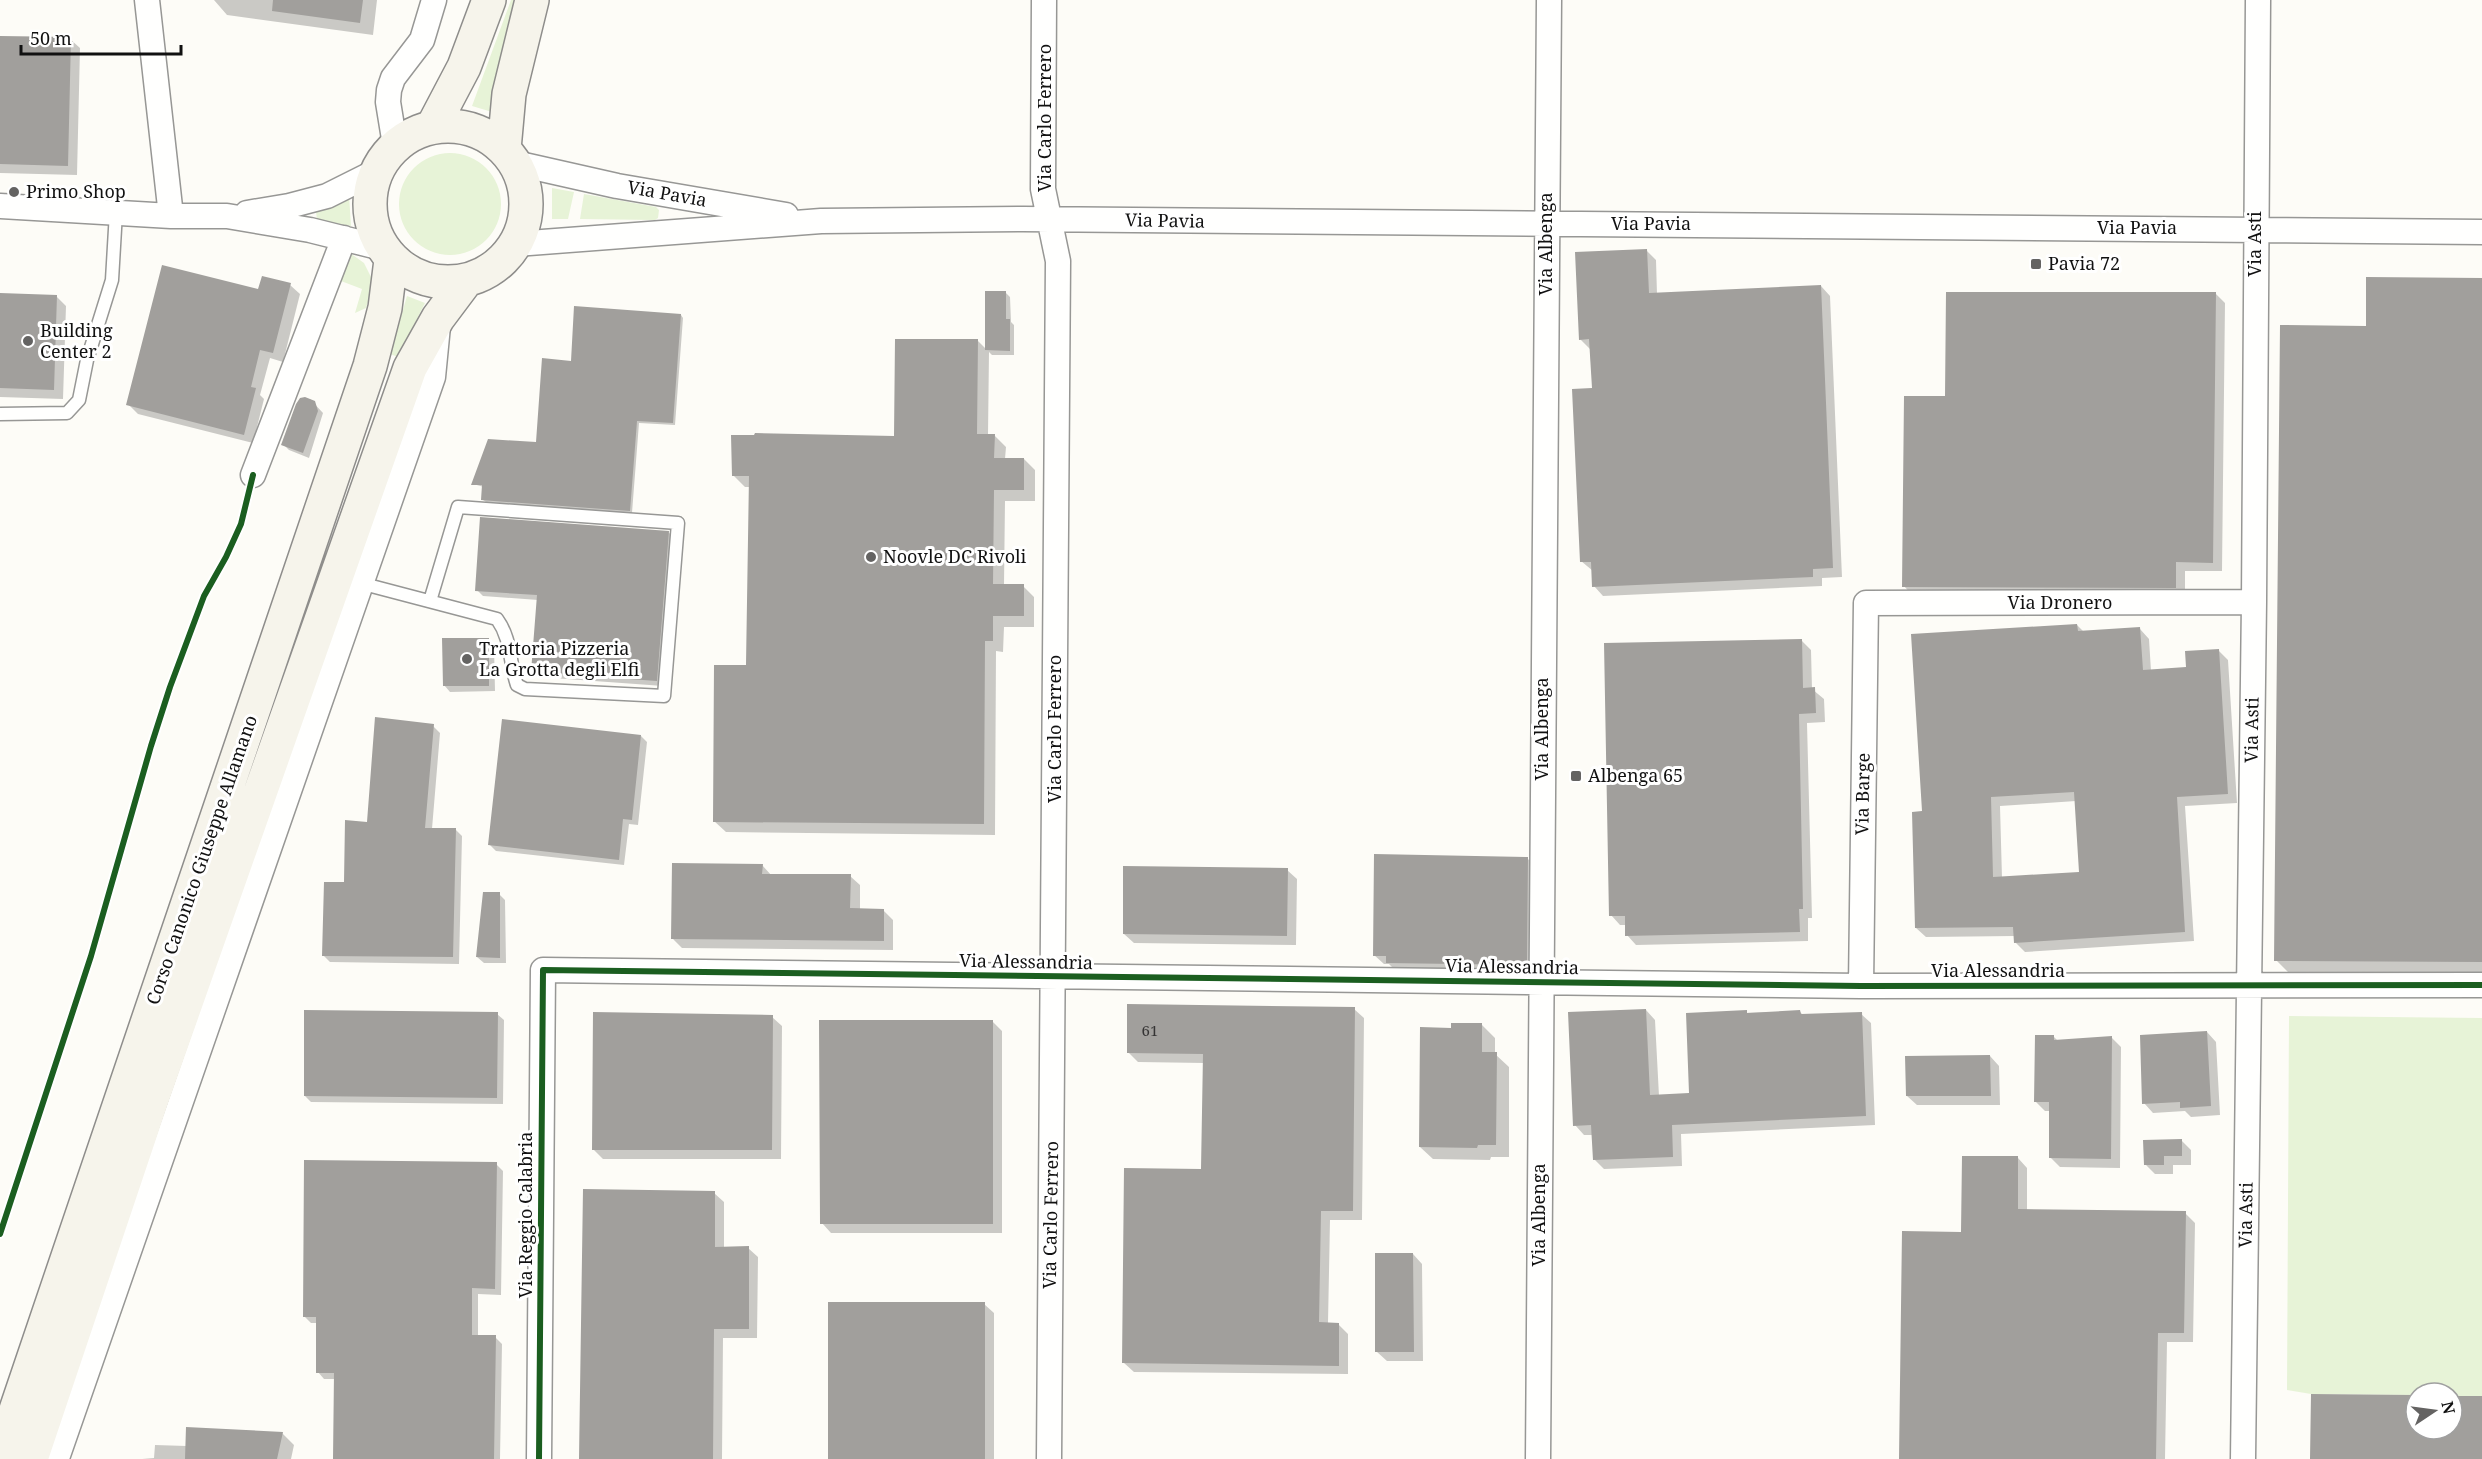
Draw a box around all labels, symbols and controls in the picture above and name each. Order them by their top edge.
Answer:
scale bar [21,18,182,56]
text: 50 m [30,26,72,50]
street label: Via Carlo Ferrero [1032,44,1056,192]
street label: Via Pavia [626,174,709,212]
place label: Primo Shop [26,179,126,203]
marker: Primo Shop [7,185,21,199]
street label: Via Albenga [1533,192,1557,296]
street label: Via Pavia [1125,207,1205,233]
street label: Via Pavia [1611,211,1691,235]
street label: Via Asti [2242,211,2266,277]
street label: Via Pavia [2097,215,2177,239]
place label: Pavia 72 [2048,251,2120,275]
marker: Pavia 72 [2029,257,2043,271]
place label: Building Center 2 [40,318,113,363]
marker: Building Center 2 [21,334,35,348]
place label: Noovle DC Rivoli [883,544,1027,568]
marker: Noovle DC Rivoli [864,550,878,564]
street label: Via Dronero [2008,590,2112,614]
place label: Trattoria Pizzeria La Grotta degli Elfi [479,636,639,681]
marker: Trattoria Pizzeria La Grotta degli Elfi [460,652,474,666]
street label: Via Carlo Ferrero [1042,655,1066,803]
street label: Via Albenga [1529,677,1553,781]
street label: Via Asti [2238,697,2264,763]
street label: Corso Canonico Giuseppe Allamano [140,712,262,1008]
street label: Via Barge [1849,753,1875,835]
place label: Albenga 65 [1588,763,1683,787]
marker: Albenga 65 [1569,769,1583,783]
street label: Via Alessandria [959,948,1093,974]
street label: Via Alessandria [1445,953,1579,979]
street label: Via Alessandria [1931,958,2065,982]
house number: 61 [1142,1020,1158,1040]
street label: Via Reggio Calabria [513,1132,537,1298]
street label: Via Carlo Ferrero [1037,1141,1063,1289]
street label: Via Albenga [1526,1163,1550,1267]
street label: Via Asti [2232,1182,2258,1248]
north arrow [2404,1381,2464,1441]
text: N [2436,1399,2461,1417]

